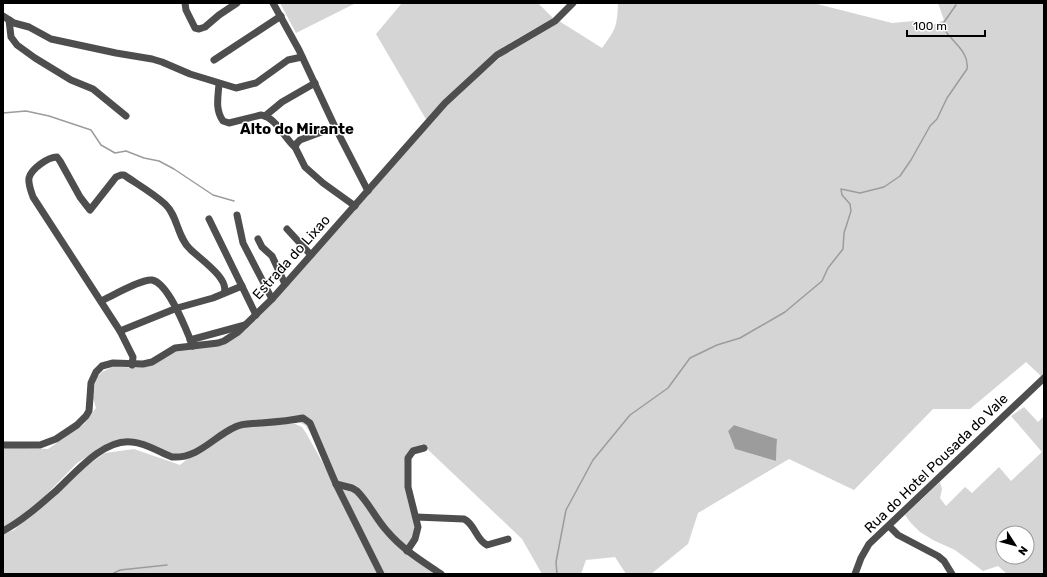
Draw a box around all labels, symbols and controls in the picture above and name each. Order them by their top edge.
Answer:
scale bar [907,12,985,38]
text: 100 m [913,19,947,33]
district label: Alto do Mirante [240,120,354,138]
street label: Estrada do Lixao [249,212,334,303]
street label: Rua do Hotel Pousada do Vale [861,390,1012,537]
north arrow [995,525,1035,565]
text: N [1015,544,1030,558]

